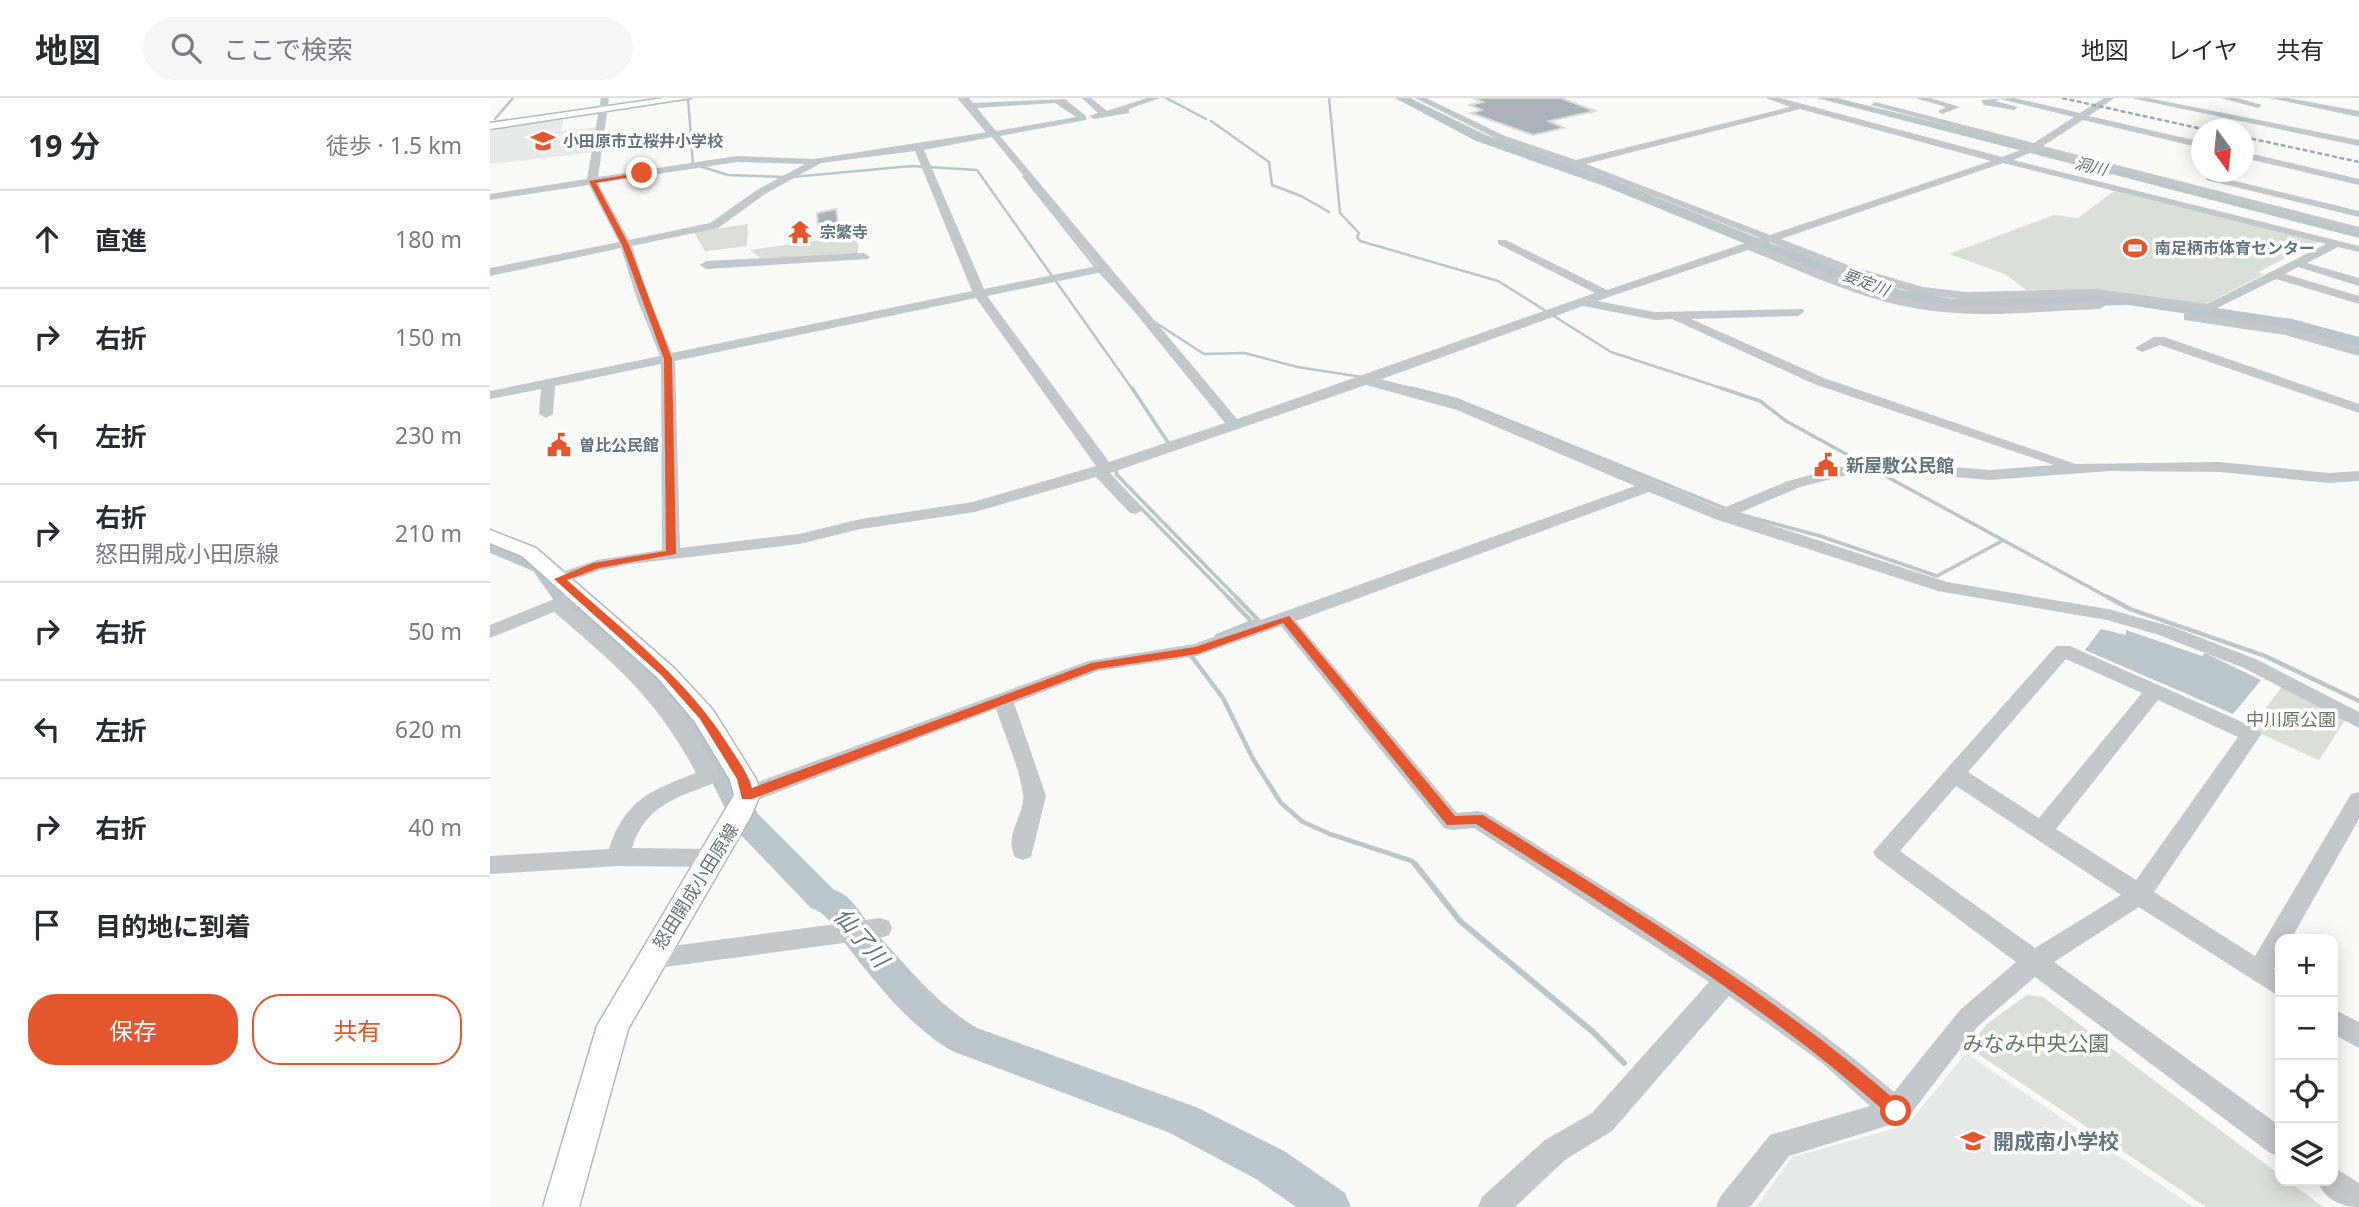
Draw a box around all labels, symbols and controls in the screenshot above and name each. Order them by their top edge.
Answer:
search box [143,17,633,80]
text: 地図 [35,27,101,72]
icon: search [167,29,205,67]
text: ここで検索 [223,31,353,67]
text: 地図 [2081,33,2129,66]
text: レイヤ [2167,33,2238,66]
text: 共有 [2276,33,2324,66]
north arrow [2191,119,2254,182]
text: 19 分 [28,125,100,166]
school or university icon: 小田原市立桜井小学校 [529,127,557,155]
text: 徒歩 · 1.5 km [326,129,462,161]
place label: 小田原市立桜井小学校 [563,130,723,152]
water label: 洞川 [2073,151,2111,181]
route end [626,157,657,188]
temple icon: 宗繁寺 [786,218,814,246]
icon: ahead [28,220,66,258]
place label: 宗繁寺 [820,221,868,243]
text: 直進 [95,222,147,258]
text: 180 m [395,223,462,255]
sports icon: 南足柄市体育センター [2121,234,2149,262]
place label: 南足柄市体育センター [2155,237,2315,259]
water label: 要定川 [1840,263,1894,302]
icon: right [28,318,66,356]
text: 右折 [95,320,147,356]
text: 150 m [395,321,462,353]
icon: left [28,416,66,454]
text: 左折 [95,418,147,454]
text: 230 m [395,419,462,451]
public building icon: 曽比公民館 [545,431,573,459]
place label: 曽比公民館 [579,434,659,456]
public building icon: 新屋敷公民館 [1812,451,1840,479]
place label: 新屋敷公民館 [1846,453,1954,477]
text: 右折 [95,499,147,535]
icon: right [28,514,66,552]
text: 210 m [395,517,462,549]
text: 怒田開成小田原線 [95,537,279,569]
icon: right [28,612,66,650]
text: 右折 [95,614,147,650]
text: 50 m [408,615,462,647]
park label: 中川原公園 [2246,707,2336,731]
icon: left [28,710,66,748]
text: 左折 [95,712,147,748]
text: 620 m [395,713,462,745]
icon: right [28,808,66,846]
text: 右折 [95,810,147,846]
text: 40 m [408,811,462,843]
street label: 怒田開成小田原線 [647,819,743,953]
water label: 仙了川 [827,900,899,976]
icon: arrive [28,906,66,944]
text: 目的地に到着 [95,908,251,944]
map controls [2275,934,2338,1186]
button: + [2275,934,2338,997]
button: 保存 [28,994,238,1065]
button: 共有 [252,994,462,1065]
button: − [2275,997,2338,1060]
park label: みなみ中央公園 [1963,1029,2110,1057]
button: locate [2275,1060,2338,1123]
route start [1880,1095,1911,1126]
button: layers [2275,1123,2338,1186]
school or university icon: 開成南小学校 [1959,1127,1987,1155]
place label: 開成南小学校 [1993,1127,2119,1155]

